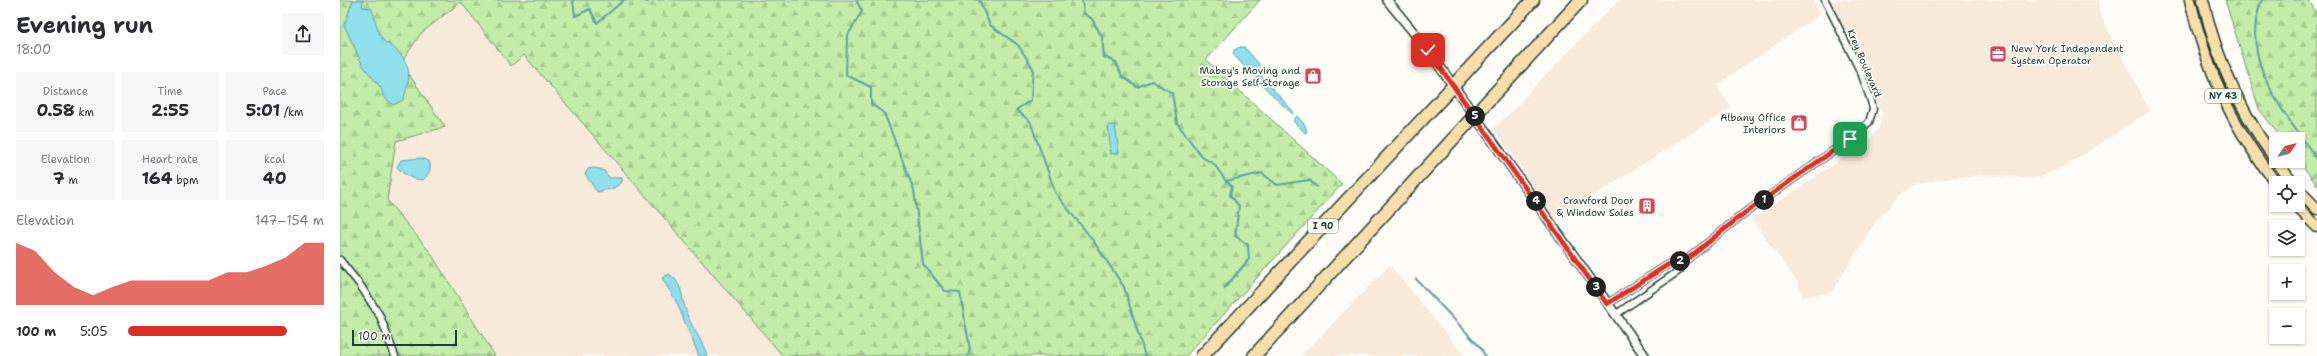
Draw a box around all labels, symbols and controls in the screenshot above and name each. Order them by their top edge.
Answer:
text: Evening run [16,11,153,40]
button: share [282,13,324,55]
street label: Krey Boulevard [1844,27,1885,100]
pin [1411,33,1445,67]
icon: check [1417,39,1439,61]
text: 18:00 [16,41,51,58]
place label: New York Independent System Operator [2011,42,2123,67]
office icon: New York Independent System Operator [1988,44,2008,64]
place label: Mabey's Moving and Storage Self-Storage [1199,64,1301,89]
shop icon: Mabey's Moving and Storage Self-Storage [1303,66,1323,86]
text: Distance [43,84,88,99]
text: Time [157,84,183,99]
text: Pace [263,84,287,99]
road number: NY 43 [2205,89,2241,103]
text: 0.58 [37,99,75,121]
text: 2:55 [151,99,189,121]
text: 5:01 [246,99,280,121]
text: km [75,105,94,120]
text: /km [280,105,304,120]
pin: 5 [1465,106,1485,126]
text: 5 [1472,108,1478,123]
place label: Albany Office Interiors [1720,111,1786,136]
shop icon: Albany Office Interiors [1789,113,1809,133]
pin [1833,122,1867,156]
icon: arrive [1839,128,1861,150]
north arrow [2269,132,2305,168]
map controls [2269,132,2305,344]
text: Elevation [41,152,90,167]
text: Heart rate [142,152,198,167]
text: kcal [264,152,285,167]
text: 7 [53,167,65,189]
text: 164 [142,167,173,189]
text: 40 [263,167,287,189]
text: m [65,173,78,188]
text: bpm [173,173,198,188]
button: locate [2269,176,2305,212]
pin: 1 [1754,190,1774,210]
pin: 4 [1526,191,1546,211]
text: 1 [1761,192,1767,207]
text: 4 [1532,193,1540,208]
place label: Crawford Door & Window Sales [1557,194,1634,219]
building icon: Crawford Door & Window Sales [1637,196,1657,216]
text: Elevation [16,212,74,229]
text: 147–154 m [255,212,324,229]
road number: I 90 [1308,219,1338,233]
button: layers [2269,220,2305,256]
pin: 2 [1670,251,1690,271]
text: 2 [1676,253,1684,268]
button: + [2269,264,2305,300]
pin: 3 [1586,277,1606,297]
text: 3 [1592,279,1600,294]
button: − [2269,308,2305,344]
text: 100 m [16,323,56,340]
text: 5:05 [80,323,108,340]
scale bar [352,328,457,347]
text: 100 m [358,329,391,344]

